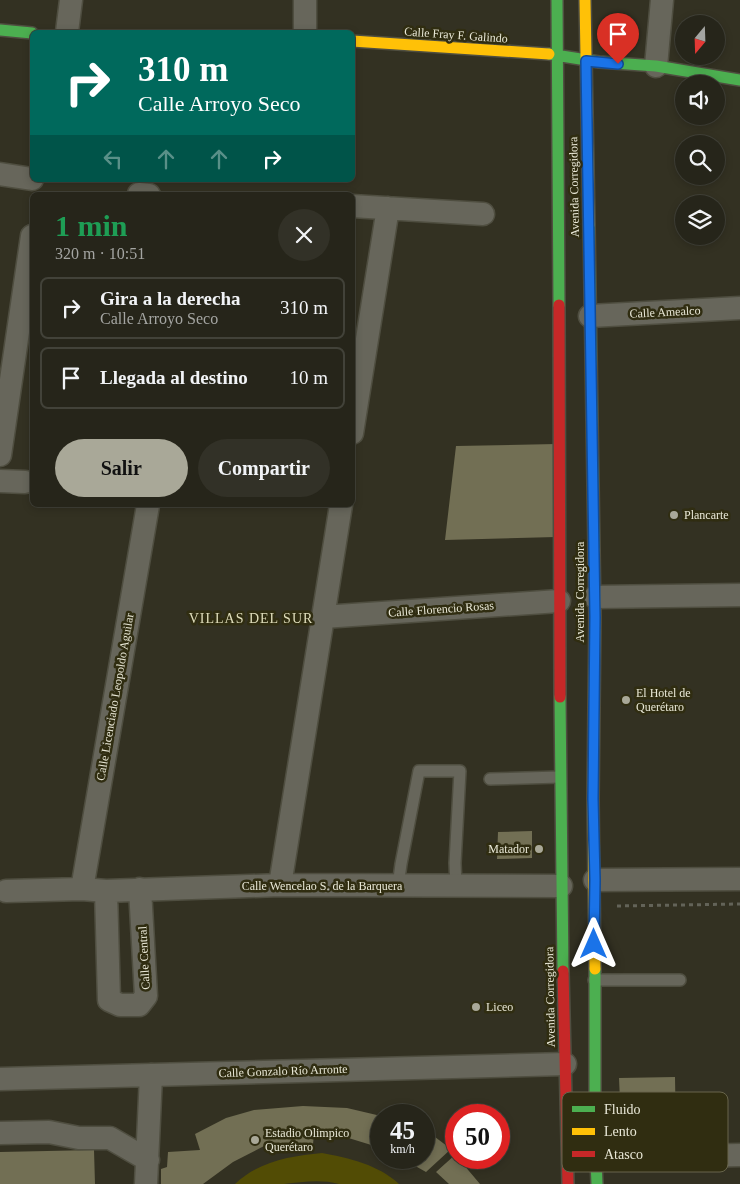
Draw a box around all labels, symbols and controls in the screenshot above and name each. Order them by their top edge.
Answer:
pin [597,13,639,64]
north arrow [675,15,725,65]
map controls [675,15,725,245]
icon: arrive [604,20,632,48]
street label: Calle Fray F. Galindo [404,24,508,46]
icon: right [55,50,120,115]
text: 310 m [138,50,228,89]
button: sound [675,75,725,125]
text: Calle Arroyo Seco [138,91,301,116]
button: search [675,135,725,185]
street label: Avenida Corregidora [566,136,582,237]
icon: left [99,145,127,173]
icon: ahead [152,145,180,173]
icon: ahead [205,145,233,173]
icon: right [258,145,286,173]
button: layers [675,195,725,245]
text: 1 min [55,209,128,242]
button: close [278,209,330,261]
text: 320 m · 10:51 [55,245,145,262]
text: Gira a la derecha [100,288,241,309]
icon: right [57,294,85,322]
text: 310 m [280,297,328,318]
street label: Calle Amealco [629,303,701,321]
text: Calle Arroyo Seco [100,310,218,327]
icon: arrive [57,364,85,392]
text: Llegada al destino [100,367,248,388]
text: 10 m [289,367,328,388]
button: Salir [55,439,188,497]
button: Compartir [198,439,330,497]
place label: Plancarte [684,508,729,522]
marker: Plancarte [668,509,680,521]
street label: Avenida Corregidora [573,541,587,642]
street label: Calle Florencio Rosas [388,598,495,620]
district label: VILLAS DEL SUR [189,611,313,626]
street label: Calle Licenciado Leopoldo Aguilar [93,612,137,782]
place label: El Hotel de Querétaro [636,686,691,714]
marker: El Hotel de Querétaro [620,694,632,706]
place label: Matador [488,842,529,856]
marker: Matador [533,843,545,855]
street label: Calle Wencelao S. de la Barquera [242,879,403,893]
position arrow [567,917,619,969]
street label: Calle Central [135,925,153,990]
street label: Avenida Corregidora [542,946,558,1047]
place label: Liceo [486,1000,513,1014]
marker: Liceo [470,1001,482,1013]
street label: Calle Gonzalo Río Arronte [218,1062,348,1080]
legend [562,1092,728,1172]
text: Fluido [604,1102,641,1117]
speed limit sign: 50 [445,1104,510,1169]
text: 45 [390,1117,415,1144]
text: Lento [604,1124,637,1139]
place label: Estadio Olimpico Querétaro [265,1126,349,1154]
marker: Estadio Olimpico Querétaro [249,1134,261,1146]
text: km/h [390,1142,415,1156]
text: Atasco [604,1147,643,1162]

